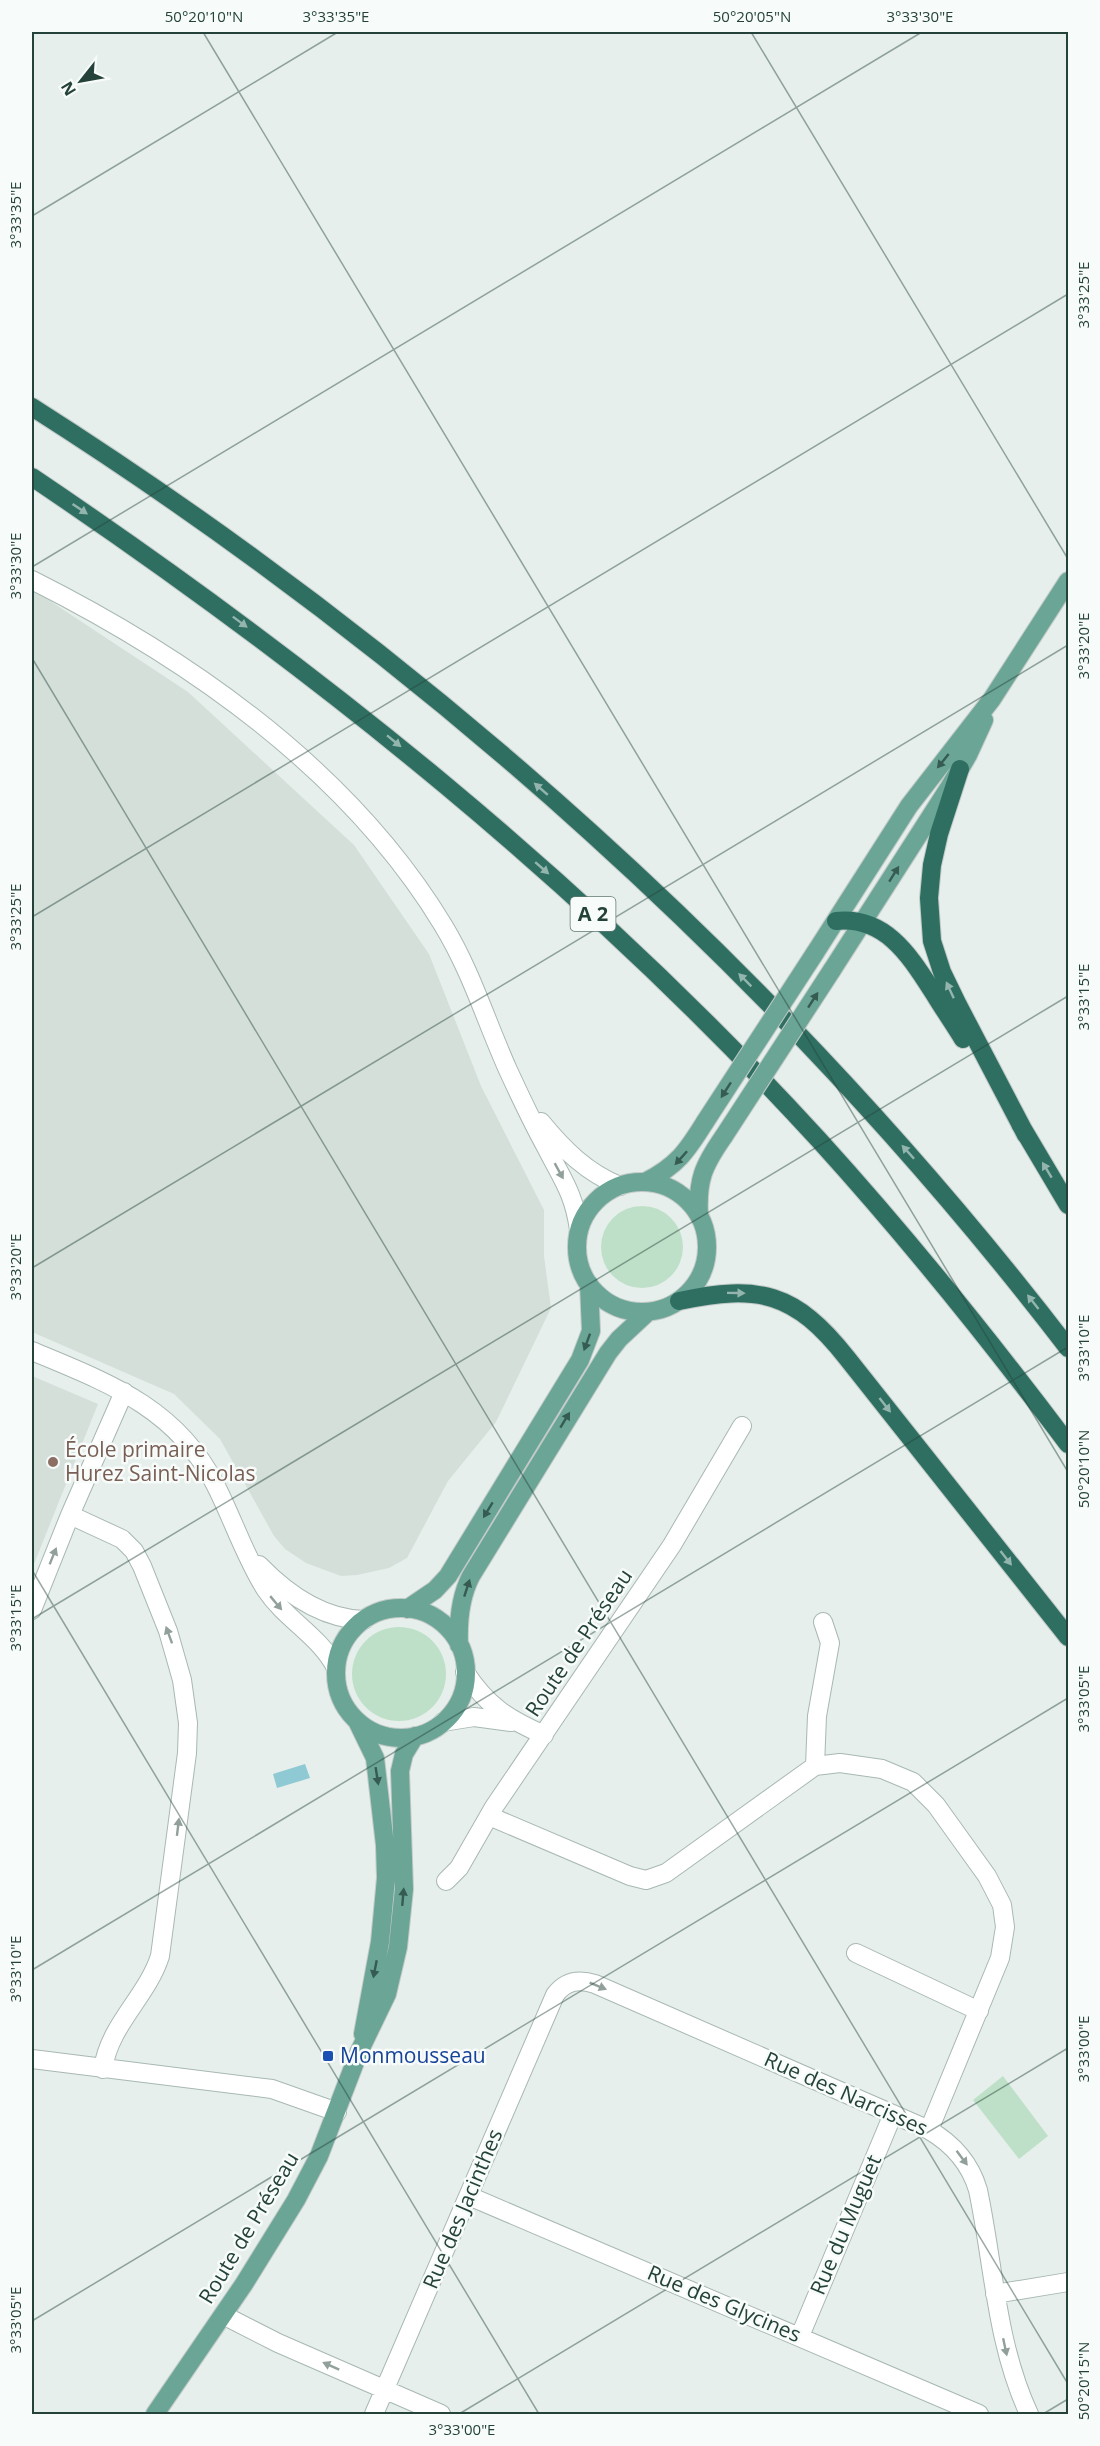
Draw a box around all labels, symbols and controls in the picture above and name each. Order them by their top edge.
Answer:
text: 50°20'10"N [165,6,243,26]
text: 3°33'35"E [303,6,369,26]
text: 50°20'05"N [713,6,791,26]
text: 3°33'30"E [887,6,953,26]
north arrow [51,51,111,111]
text: N [55,77,81,100]
text: 3°33'35"E [5,182,25,248]
text: 3°33'25"E [1073,262,1093,328]
one-way arrow [72,503,88,515]
text: 3°33'30"E [5,533,25,599]
text: 3°33'20"E [1073,613,1093,679]
one-way arrow [232,615,247,627]
one-way arrow [386,735,401,747]
one-way arrow [936,753,949,769]
one-way arrow [534,783,549,796]
one-way arrow [534,861,549,874]
one-way arrow [889,865,900,882]
text: 3°33'25"E [5,884,25,950]
road number: A 2 [570,897,616,931]
text: 3°33'15"E [1073,964,1093,1030]
one-way arrow [739,973,753,987]
one-way arrow [946,981,955,998]
one-way arrow [807,992,819,1008]
one-way arrow [720,1082,731,1098]
one-way arrow [901,1145,915,1159]
one-way arrow [674,1150,688,1165]
one-way arrow [1042,1162,1053,1178]
one-way arrow [554,1163,564,1180]
text: 3°33'20"E [5,1234,25,1300]
one-way arrow [727,1288,746,1297]
one-way arrow [1027,1294,1039,1309]
text: 3°33'10"E [1073,1315,1093,1381]
one-way arrow [582,1333,592,1351]
one-way arrow [878,1397,891,1413]
one-way arrow [560,1412,571,1428]
text: 50°20'10"N [1073,1430,1093,1508]
place label: École primaire Hurez Saint-Nicolas [65,1435,255,1487]
marker: École primaire Hurez Saint-Nicolas [46,1455,60,1469]
one-way arrow [483,1502,494,1518]
one-way arrow [48,1546,58,1564]
one-way arrow [999,1550,1012,1566]
street label: Route de Préseau [518,1563,638,1722]
one-way arrow [462,1579,472,1597]
text: 3°33'15"E [5,1585,25,1651]
one-way arrow [270,1595,283,1611]
one-way arrow [164,1626,174,1644]
text: 3°33'05"E [1073,1666,1093,1732]
one-way arrow [373,1766,382,1785]
one-way arrow [173,1817,183,1836]
one-way arrow [398,1887,408,1906]
text: 3°33'10"E [5,1936,25,2002]
one-way arrow [370,1960,379,1979]
one-way arrow [590,1981,608,1991]
text: 3°33'00"E [1073,2016,1093,2082]
place label: Monmousseau [340,2041,486,2069]
street label: Rue des Narcisses [760,2044,933,2142]
marker: Monmousseau [321,2049,335,2063]
street label: Rue des Jacinthes [416,2124,508,2293]
street label: Route de Préseau [192,2146,305,2309]
street label: Rue du Muguet [803,2150,887,2299]
one-way arrow [956,2151,968,2166]
street label: Rue des Glycines [643,2258,805,2348]
text: 3°33'05"E [5,2287,25,2353]
one-way arrow [1001,2338,1010,2357]
text: 50°20'15"N [1073,2342,1093,2420]
one-way arrow [322,2362,339,2371]
text: 3°33'00"E [429,2419,495,2439]

